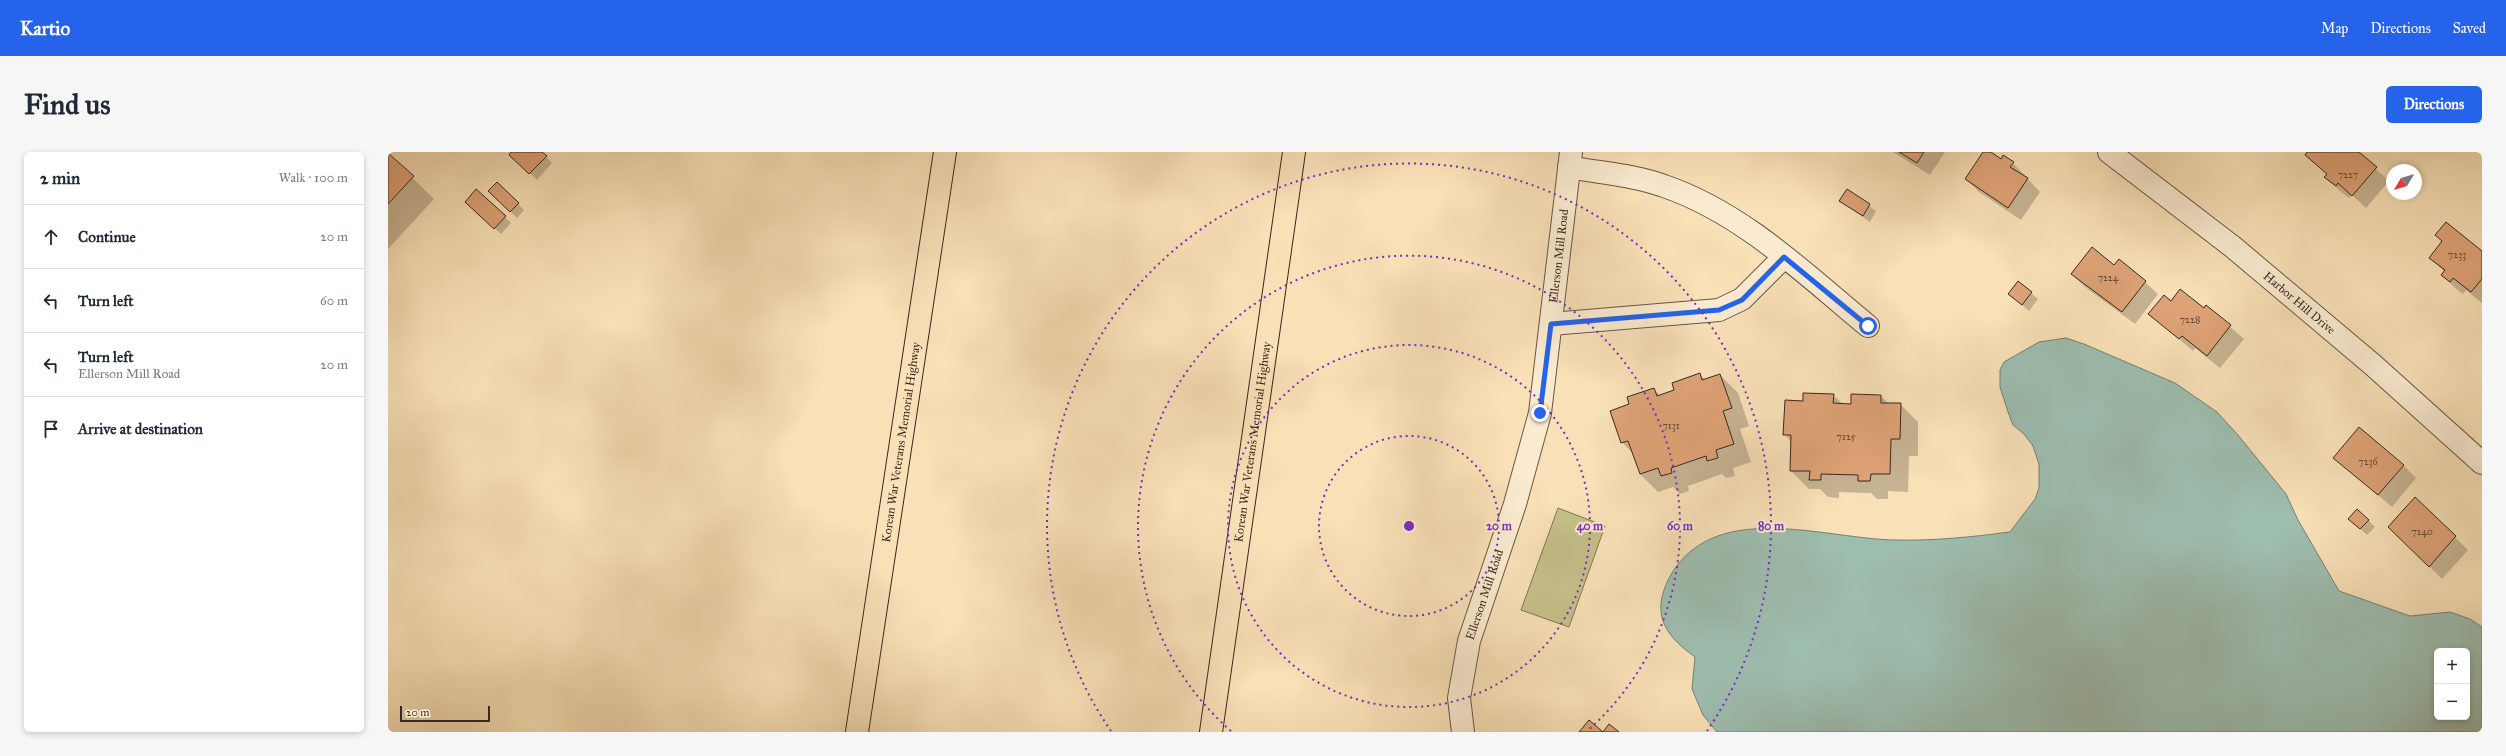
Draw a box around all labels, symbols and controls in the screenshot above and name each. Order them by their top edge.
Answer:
text: Kartio [20,17,70,40]
text: Map [2321,20,2348,37]
text: Directions [2370,20,2431,37]
text: Saved [2453,20,2486,37]
button: Directions [2386,86,2482,123]
text: Find us [24,87,110,122]
north arrow [2386,164,2422,200]
text: 2 min [40,168,80,189]
house number: 7227 [2338,169,2358,181]
text: Walk · 100 m [279,170,348,186]
street label: Ellerson Mill Road [1546,208,1571,304]
icon: ahead [40,226,62,248]
text: Continue [78,228,136,246]
text: 20 m [320,229,348,245]
house number: 7233 [2448,249,2466,261]
street label: Harbor Hill Drive [2261,269,2338,337]
house number: 7224 [2098,272,2119,284]
icon: left [40,290,62,312]
text: Turn left [78,292,134,310]
text: 60 m [320,293,348,309]
house number: 7228 [2180,314,2200,326]
route start [1859,317,1877,335]
street label: Korean War Veterans Memorial Highway [1231,340,1274,543]
street label: Korean War Veterans Memorial Highway [879,341,923,543]
text: Turn left [78,348,134,366]
icon: left [40,354,62,376]
text: 20 m [320,357,348,373]
text: Ellerson Mill Road [78,366,180,382]
route end [1531,404,1549,422]
icon: arrive [40,418,62,440]
text: Arrive at destination [78,420,203,438]
house number: 7131 [1662,420,1680,432]
house number: 7125 [1837,431,1856,443]
house number: 7236 [2358,456,2379,468]
centre of rings [1402,519,1416,533]
text: 20 m [1486,519,1513,533]
text: 40 m [1577,519,1604,534]
text: 60 m [1667,519,1694,533]
text: 80 m [1758,519,1785,533]
house number: 7240 [2411,526,2433,538]
street label: Ellerson Mill Road [1463,548,1506,642]
map controls [2434,648,2470,720]
button: + [2434,648,2470,684]
button: − [2434,684,2470,720]
scale bar [400,704,490,723]
text: 20 m [406,706,429,719]

